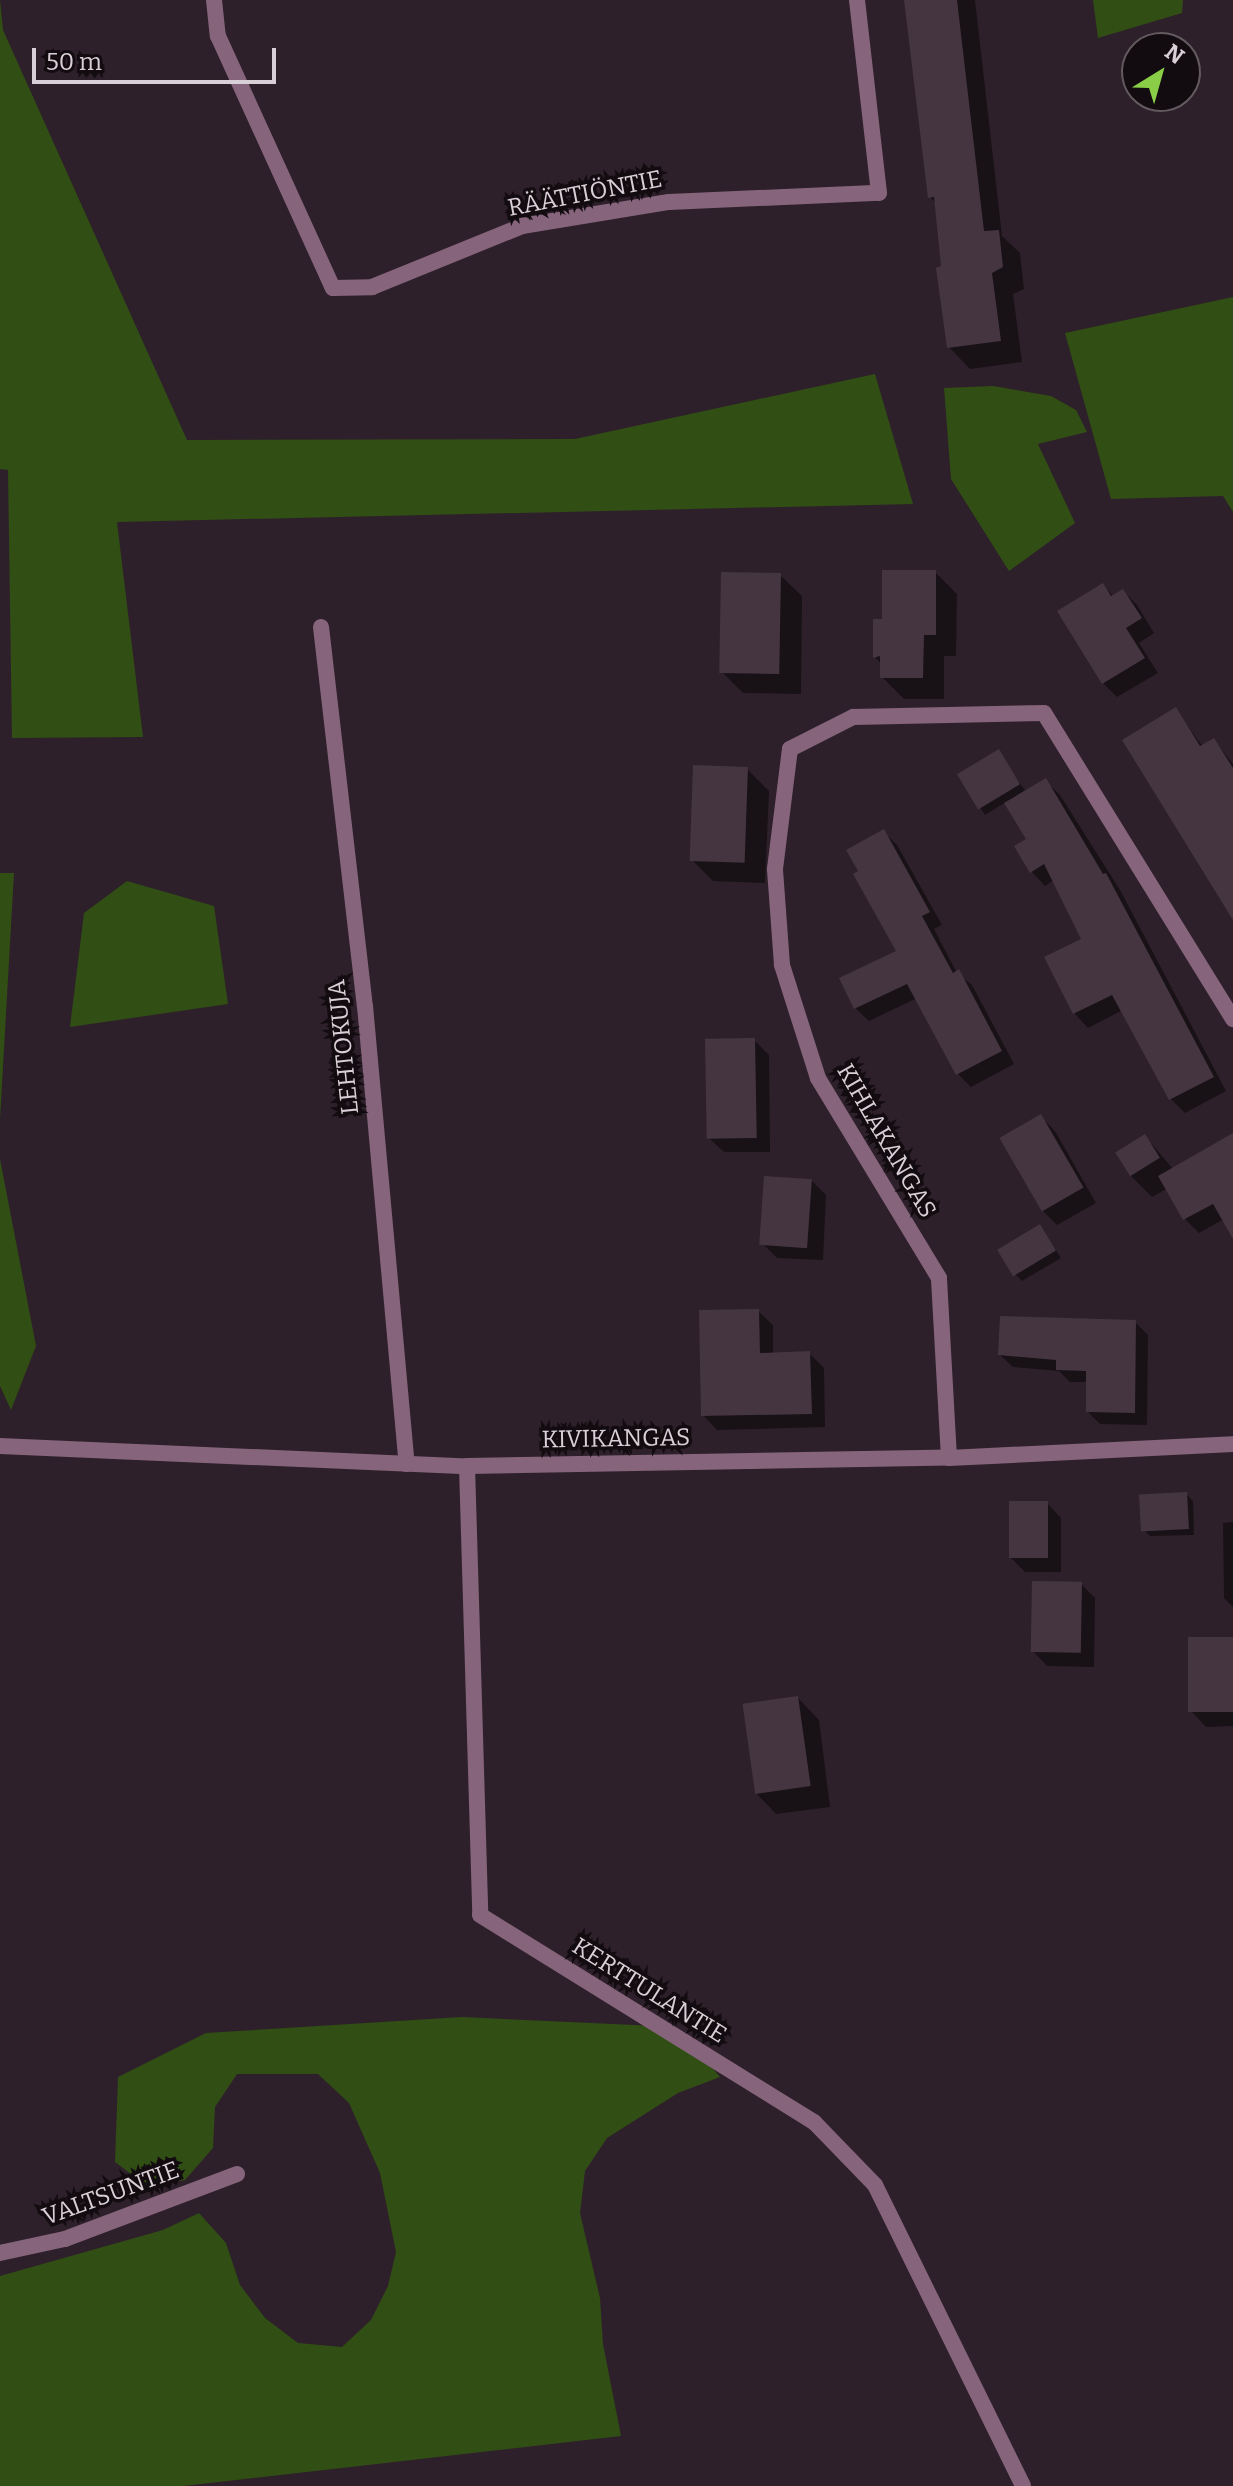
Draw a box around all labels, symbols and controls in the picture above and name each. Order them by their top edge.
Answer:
scale bar [36,32,280,82]
north arrow [1121,32,1201,112]
text: N [1160,38,1189,70]
text: 50 m [46,48,102,76]
street label: RÄÄTTIÖNTIE [505,165,665,223]
street label: LEHTOKUJA [323,978,365,1116]
street label: KIHLAKANGAS [830,1059,942,1223]
street label: KIVIKANGAS [541,1423,691,1455]
street label: KERTTULANTIE [567,1932,731,2050]
street label: VALTSUNTIE [39,2156,183,2232]

